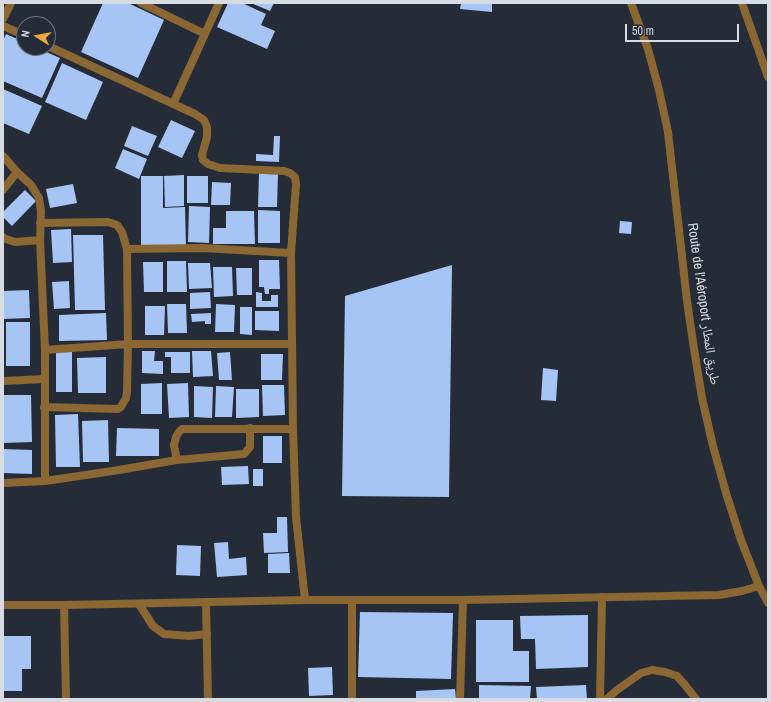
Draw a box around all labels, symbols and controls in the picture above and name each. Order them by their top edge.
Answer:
north arrow [16,16,56,56]
scale bar [627,16,741,42]
text: 50 m [632,23,654,39]
text: N [18,29,33,38]
street label: Route de l'Aéroport طريق المطار [683,222,723,386]

